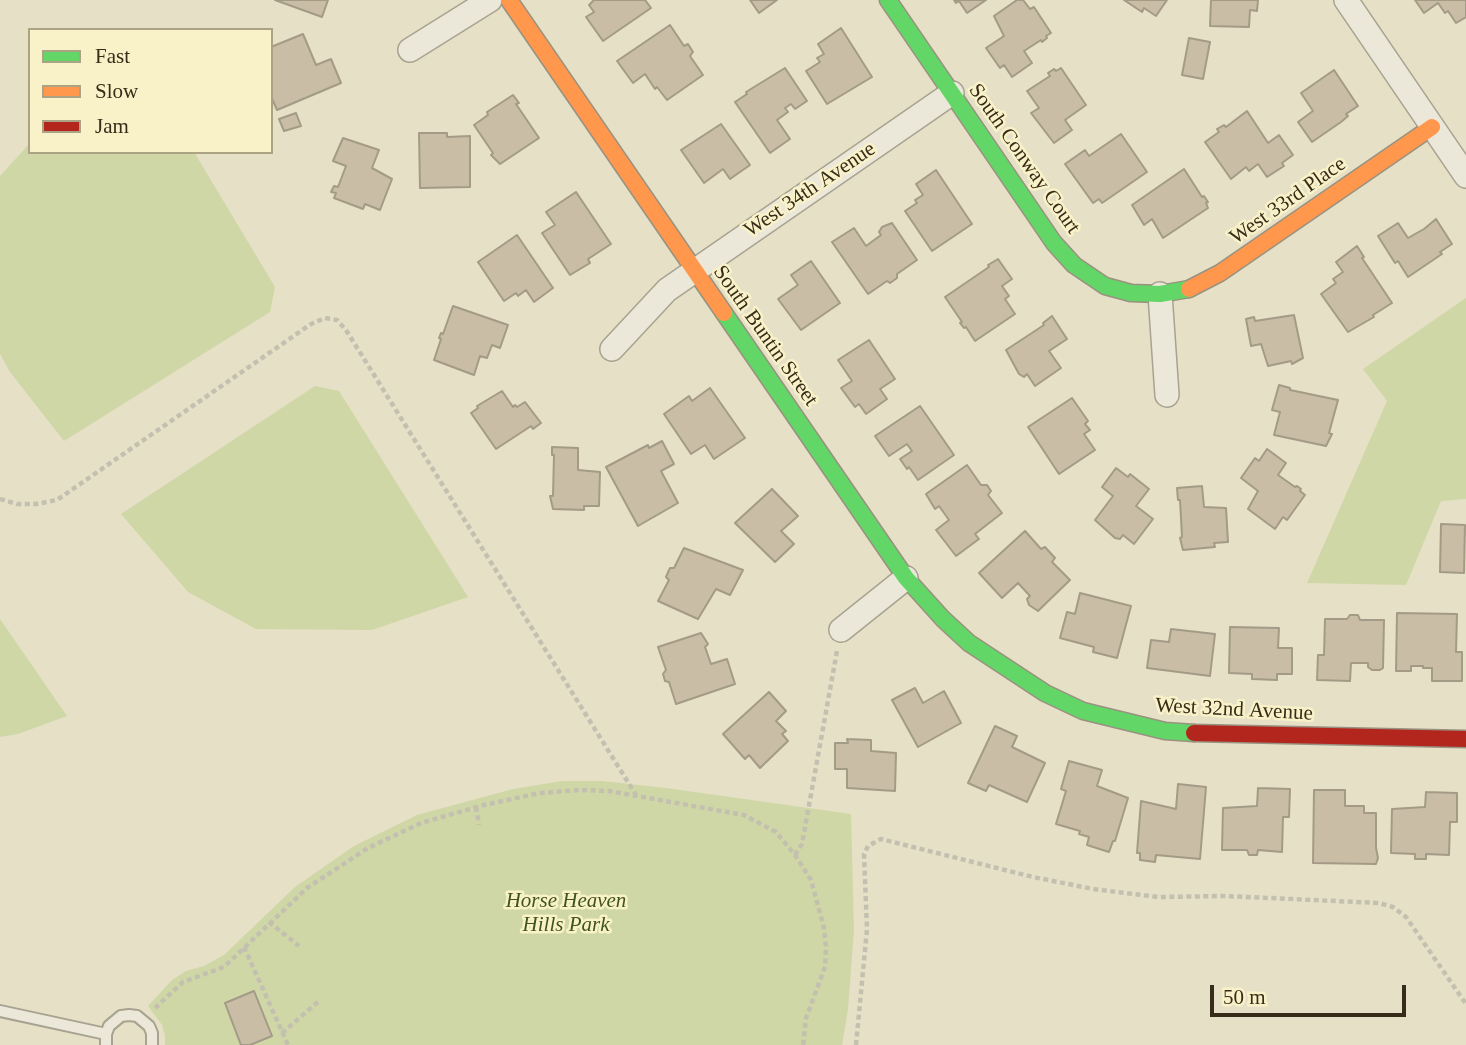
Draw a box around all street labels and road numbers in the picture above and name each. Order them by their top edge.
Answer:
street label: South Conway Court [963,79,1085,239]
street label: West 34th Avenue [740,137,880,243]
street label: West 33rd Place [1225,152,1351,250]
street label: South Buntin Street [707,261,823,411]
street label: West 32nd Avenue [1155,693,1313,727]

